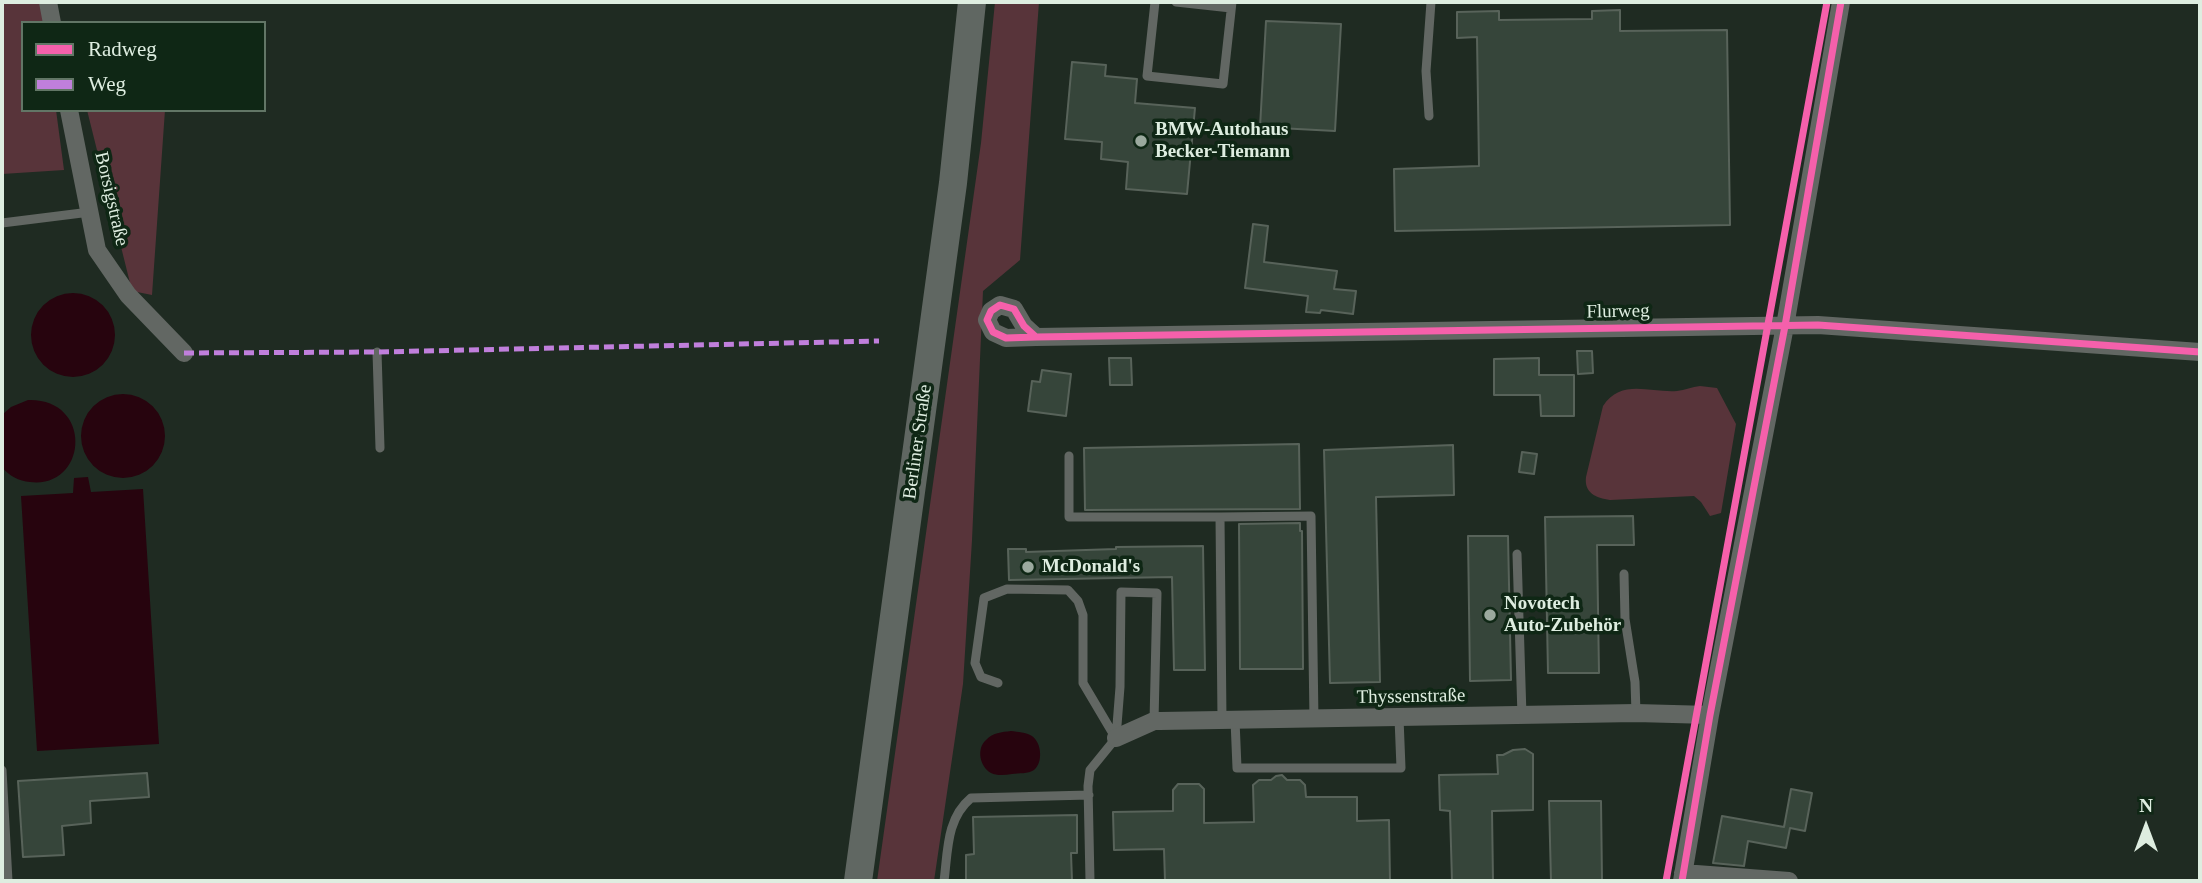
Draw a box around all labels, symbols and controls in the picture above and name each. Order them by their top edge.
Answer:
legend [21,21,266,112]
text: Radweg [88,37,157,61]
text: Weg [88,72,126,96]
place label: BMW-Autohaus Becker-Tiemann [1155,119,1290,163]
marker: BMW-Autohaus Becker-Tiemann [1133,133,1149,149]
street label: Borsigstraße [89,150,133,248]
street label: Flurweg [1586,300,1650,324]
street label: Berliner Straße [899,383,937,501]
place label: McDonald's [1042,556,1140,578]
marker: McDonald's [1020,559,1036,575]
place label: Novotech Auto-Zubehör [1504,593,1621,637]
marker: Novotech Auto-Zubehör [1482,607,1498,623]
street label: Thyssenstraße [1356,685,1466,709]
north arrow [2111,792,2181,862]
text: N [2139,795,2153,816]

